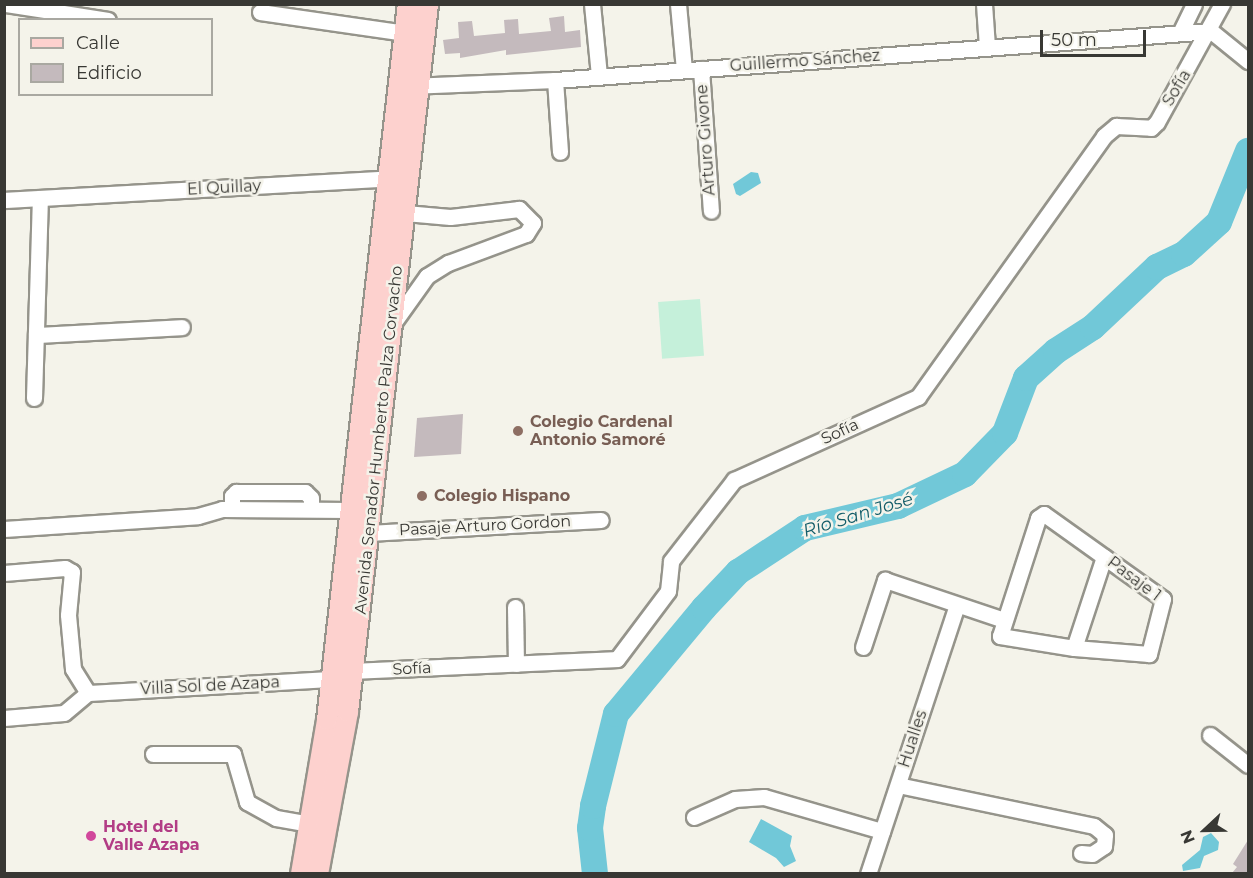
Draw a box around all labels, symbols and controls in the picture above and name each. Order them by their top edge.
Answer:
legend [18,18,213,96]
scale bar [1043,18,1150,56]
text: 50 m [1051,29,1097,51]
text: Calle [76,32,120,54]
street label: Guillermo Sánchez [729,46,881,76]
text: Edificio [76,62,142,84]
street label: Sofía [1159,66,1195,110]
street label: Arturo Givone [693,84,719,196]
street label: El Quillay [187,176,261,200]
street label: Avenida Senador Humberto Palza Corvacho [351,265,407,615]
place label: Colegio Cardenal Antonio Samoré [530,412,673,450]
street label: Sofía [818,415,862,449]
marker: Colegio Cardenal Antonio Samoré [511,424,525,438]
place label: Colegio Hispano [434,486,570,506]
water label: Río San José [800,488,916,542]
marker: Colegio Hispano [415,489,429,503]
street label: Pasaje Arturo Gordon [398,512,572,540]
street label: Pasaje 1 [1103,553,1165,605]
street label: Sofía [392,658,432,680]
street label: Villa Sol de Azapa [140,673,280,699]
street label: Hualles [895,708,931,770]
north arrow [1175,800,1235,860]
place label: Hotel del Valle Azapa [103,817,200,855]
text: N [1177,827,1199,846]
marker: Hotel del Valle Azapa [84,829,98,843]

